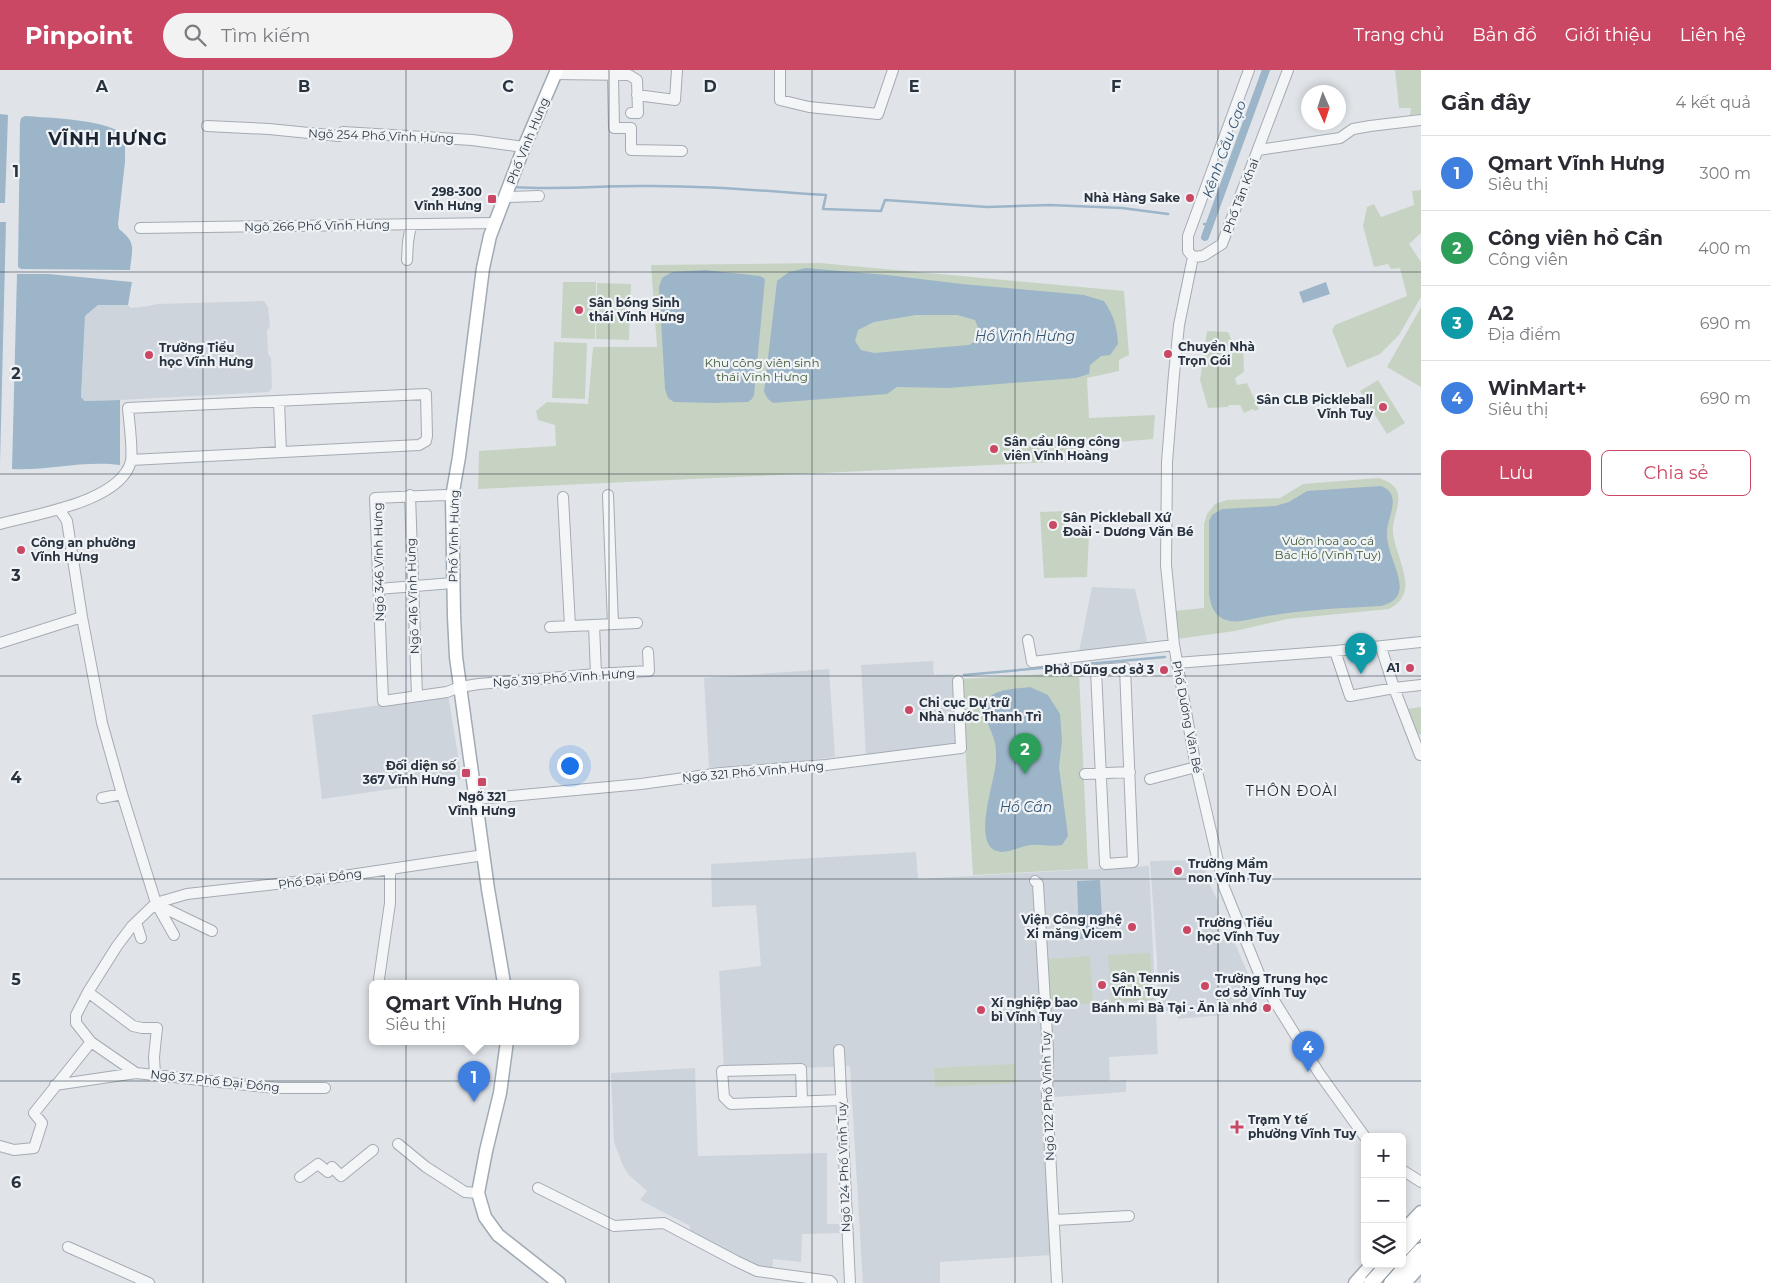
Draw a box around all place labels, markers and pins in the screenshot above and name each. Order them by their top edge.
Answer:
place label: 298-300 Vĩnh Hưng [413,184,482,213]
place label: Nhà Hàng Sake [1084,190,1180,205]
marker: Nhà Hàng Sake [1184,192,1196,204]
marker: 298-300 Vĩnh Hưng [486,193,498,205]
place label: Sân bóng Sinh thái Vĩnh Hưng [589,295,685,324]
marker: Sân bóng Sinh thái Vĩnh Hưng [573,304,585,316]
place label: Chuyển Nhà Trọn Gói [1178,339,1255,368]
place label: Trường Tiểu học Vĩnh Hưng [159,340,253,369]
marker: Chuyển Nhà Trọn Gói [1162,348,1174,360]
marker: Trường Tiểu học Vĩnh Hưng [143,349,155,361]
place label: Sân CLB Pickleball Vĩnh Tuy [1256,392,1374,421]
marker: Sân CLB Pickleball Vĩnh Tuy [1377,401,1389,413]
place label: Sân cầu lông công viên Vĩnh Hoàng [1003,434,1120,463]
marker: Sân cầu lông công viên Vĩnh Hoàng [988,443,1000,455]
place label: Sân Pickleball Xứ Đoài - Dương Văn Bé [1063,510,1194,539]
marker: Sân Pickleball Xứ Đoài - Dương Văn Bé [1047,519,1059,531]
place label: Công an phường Vĩnh Hưng [30,535,136,564]
marker: Công an phường Vĩnh Hưng [15,544,27,556]
pin: 3 [1345,633,1377,674]
place label: A1 [1386,660,1400,675]
place label: Phở Dũng cơ sở 3 [1044,662,1154,677]
marker: A1 [1404,662,1416,674]
marker: Phở Dũng cơ sở 3 [1158,664,1170,676]
place label: Chi cục Dự trữ Nhà nước Thanh Trì [919,695,1042,724]
marker: Chi cục Dự trữ Nhà nước Thanh Trì [903,704,915,716]
pin: 2 [1009,733,1041,774]
place label: Đối diện số 367 Vĩnh Hưng [362,758,457,787]
marker: Đối diện số 367 Vĩnh Hưng [460,767,472,779]
marker: Ngõ 321 Vĩnh Hưng [476,776,488,788]
place label: Ngõ 321 Vĩnh Hưng [447,789,516,818]
place label: Trường Mầm non Vĩnh Tuy [1188,856,1272,885]
marker: Trường Mầm non Vĩnh Tuy [1172,865,1184,877]
place label: Viện Công nghệ Xi măng Vicem [1020,912,1122,941]
place label: Trường Tiểu học Vĩnh Tuy [1197,915,1280,944]
marker: Viện Công nghệ Xi măng Vicem [1126,921,1138,933]
marker: Trường Tiểu học Vĩnh Tuy [1181,924,1193,936]
place label: Sân Tennis Vĩnh Tuy [1111,970,1180,999]
place label: Trường Trung học cơ sở Vĩnh Tuy [1215,971,1328,1000]
marker: Sân Tennis Vĩnh Tuy [1096,979,1108,991]
marker: Trường Trung học cơ sở Vĩnh Tuy [1199,980,1211,992]
place label: Xí nghiệp bao bì Vĩnh Tuy [991,995,1078,1024]
place label: Bánh mì Bà Tại - Ăn là nhớ [1092,1000,1257,1015]
marker: Bánh mì Bà Tại - Ăn là nhớ [1261,1002,1273,1014]
marker: Xí nghiệp bao bì Vĩnh Tuy [975,1004,987,1016]
pin: 4 [1292,1031,1324,1072]
pin: 1 [458,1061,490,1102]
place label: Trạm Y tế phường Vĩnh Tuy [1248,1112,1357,1141]
marker: Trạm Y tế phường Vĩnh Tuy [1230,1120,1244,1134]

